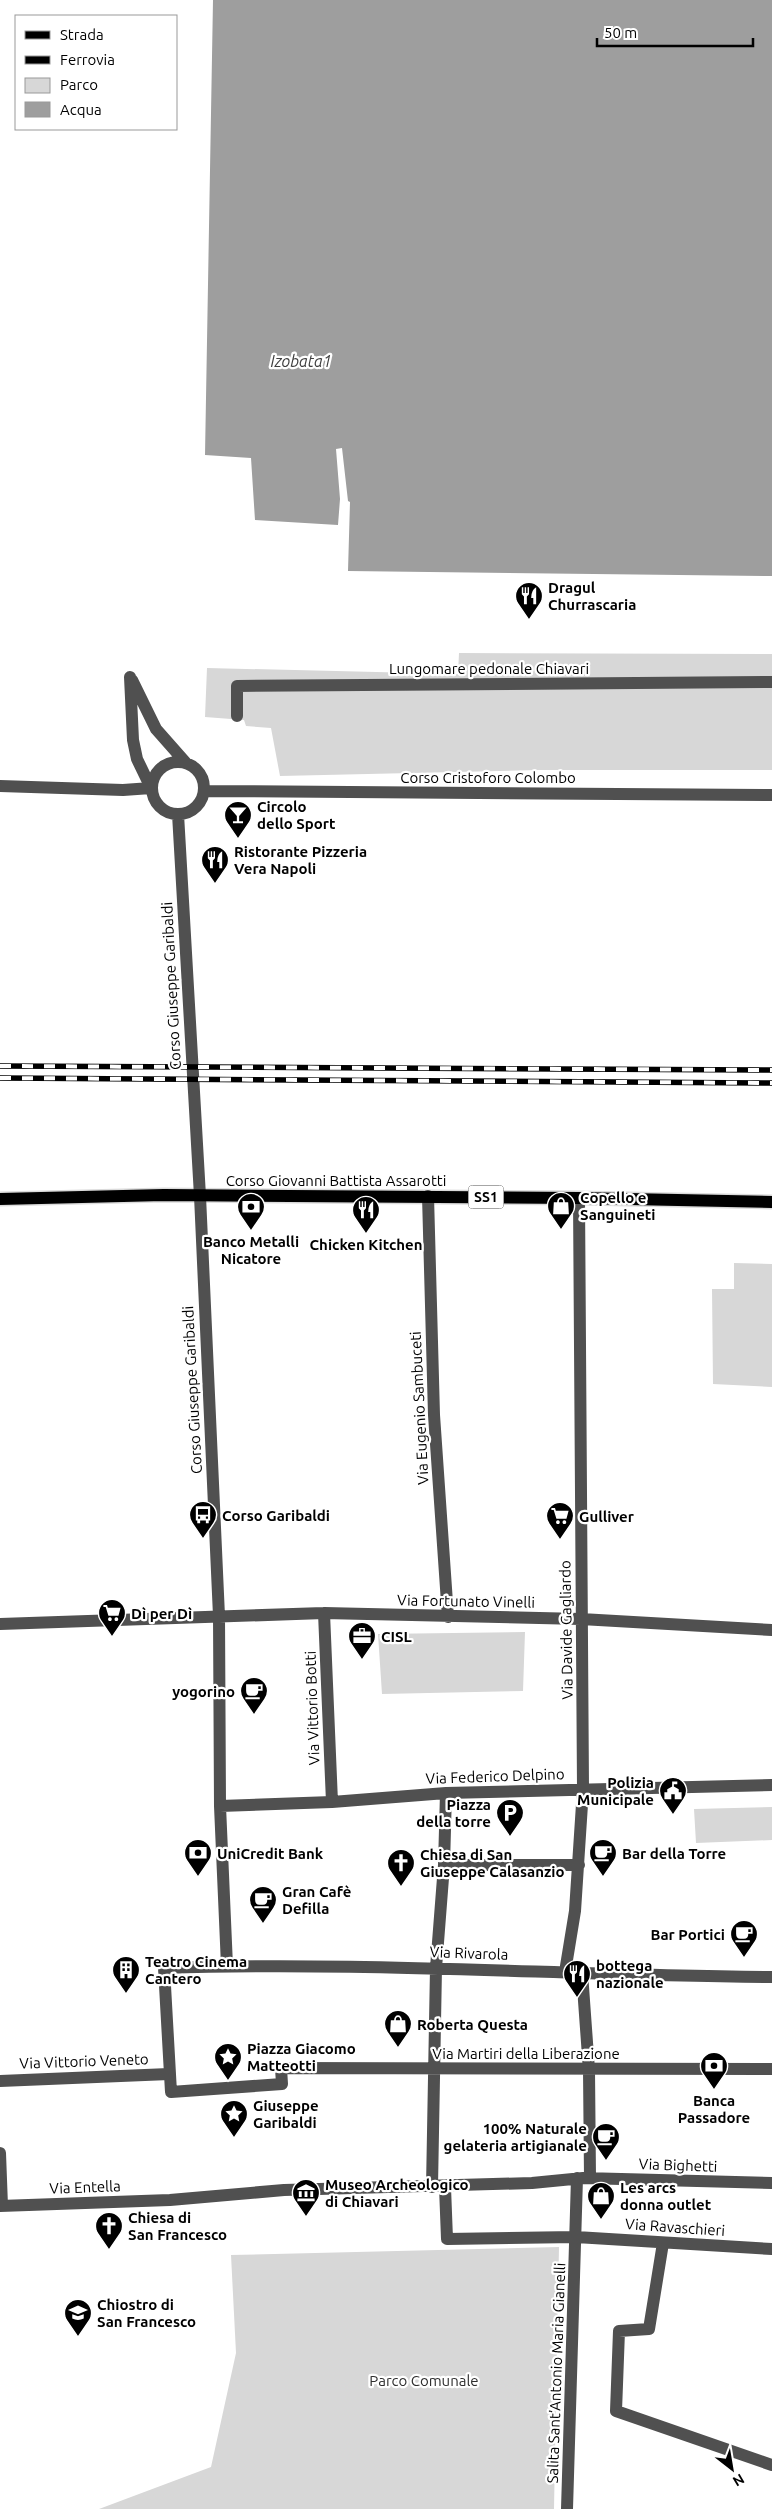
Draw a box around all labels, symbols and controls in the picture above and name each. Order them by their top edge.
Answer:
legend [15,15,178,130]
scale bar [597,15,753,47]
text: 50 m [604,24,637,41]
text: Strada [60,26,104,43]
text: Ferrovia [60,51,115,68]
text: Parco [60,76,98,93]
text: Acqua [60,101,102,118]
water label: Izobata1 [270,352,332,370]
place label: Dragul Churrascaria [548,579,636,613]
restaurant icon: Dragul Churrascaria [514,581,544,620]
street label: Lungomare pedonale Chiavari [389,660,589,677]
street label: Corso Cristoforo Colombo [400,769,576,786]
place label: Circolo dello Sport [257,798,336,832]
bar icon: Circolo dello Sport [223,800,253,839]
place label: Ristorante Pizzeria Vera Napoli [234,843,367,877]
restaurant icon: Ristorante Pizzeria Vera Napoli [200,845,230,884]
street label: Corso Giuseppe Garibaldi [158,901,184,1071]
street label: Corso Giovanni Battista Assarotti [226,1172,446,1189]
road number: SS1 [468,1186,504,1208]
place label: Copello e Sanguineti [580,1189,655,1223]
shop icon: Copello e Sanguineti [546,1191,576,1230]
bank icon: Banco Metalli Nicatore [236,1192,266,1231]
restaurant icon: Chicken Kitchen [351,1195,381,1234]
place label: Banco Metalli Nicatore [203,1233,299,1267]
place label: Chicken Kitchen [310,1236,422,1253]
street label: Corso Giuseppe Garibaldi [179,1305,205,1475]
street label: Via Eugenio Sambuceti [406,1331,432,1485]
bus stop icon: Corso Garibaldi [188,1500,218,1539]
supermarket icon: Gulliver [545,1501,575,1540]
place label: Corso Garibaldi [222,1507,330,1524]
place label: Gulliver [579,1508,635,1525]
street label: Via Davide Gagliardo [556,1560,576,1700]
street label: Via Fortunato Vinelli [397,1591,535,1611]
supermarket icon: Dì per Dì [97,1598,127,1637]
place label: Dì per Dì [131,1605,192,1622]
office icon: CISL [347,1621,377,1660]
place label: CISL [381,1628,412,1645]
street label: Via Vittorio Botti [302,1651,322,1765]
cafe icon: yogorino [239,1676,269,1715]
place label: yogorino [172,1683,235,1700]
street label: Via Federico Delpino [425,1765,565,1787]
place label: Polizia Municipale [577,1774,654,1808]
public building icon: Polizia Municipale [658,1776,688,1815]
place label: Piazza della torre [416,1796,491,1830]
parking icon: Piazza della torre [495,1798,525,1837]
bank icon: UniCredit Bank [183,1838,213,1877]
cafe icon: Bar della Torre [588,1838,618,1877]
place label: UniCredit Bank [217,1845,324,1862]
place label: Bar della Torre [622,1845,726,1862]
place label: Chiesa di San Giuseppe Calasanzio [420,1846,564,1880]
church icon: Chiesa di San Giuseppe Calasanzio [386,1848,416,1887]
place label: Gran Cafè Defilla [282,1883,351,1917]
cafe icon: Gran Cafè Defilla [248,1885,278,1924]
cafe icon: Bar Portici [729,1919,759,1958]
place label: Bar Portici [651,1926,725,1943]
street label: Via Rivarola [429,1943,509,1963]
place label: Teatro Cinema Cantero [145,1953,247,1987]
building icon: Teatro Cinema Cantero [111,1955,141,1994]
place label: bottega nazionale [596,1957,664,1991]
restaurant icon: bottega nazionale [562,1959,592,1998]
shop icon: Roberta Questa [383,2009,413,2048]
place label: Roberta Questa [417,2016,528,2033]
place label: Piazza Giacomo Matteotti [247,2040,356,2074]
place icon: Piazza Giacomo Matteotti [213,2042,243,2081]
street label: Via Martiri della Liberazione [432,2045,620,2062]
street label: Via Vittorio Veneto [19,2050,149,2072]
bank icon: Banca Passadore [699,2051,729,2090]
place label: Banca Passadore [678,2092,750,2126]
place label: Giuseppe Garibaldi [253,2097,319,2131]
place icon: Giuseppe Garibaldi [219,2099,249,2138]
place label: 100% Naturale gelateria artigianale [444,2120,587,2154]
cafe icon: 100% Naturale gelateria artigianale [591,2122,621,2161]
street label: Via Bighetti [638,2155,718,2175]
place label: Museo Archeologico di Chiavari [325,2176,469,2210]
street label: Via Entella [49,2177,121,2197]
museum icon: Museo Archeologico di Chiavari [291,2178,321,2217]
place label: Les arcs donna outlet [620,2179,712,2213]
shop icon: Les arcs donna outlet [586,2181,616,2220]
place label: Chiesa di San Francesco [128,2209,227,2243]
church icon: Chiesa di San Francesco [94,2211,124,2250]
street label: Via Ravaschieri [624,2215,726,2239]
street label: Salita Sant’Antonio Maria Gianelli [544,2262,568,2484]
place label: Chiostro di San Francesco [97,2296,196,2330]
school or university icon: Chiostro di San Francesco [63,2298,93,2337]
park label: Parco Comunale [369,2372,479,2389]
north arrow [707,2444,757,2494]
text: N [730,2471,747,2490]

